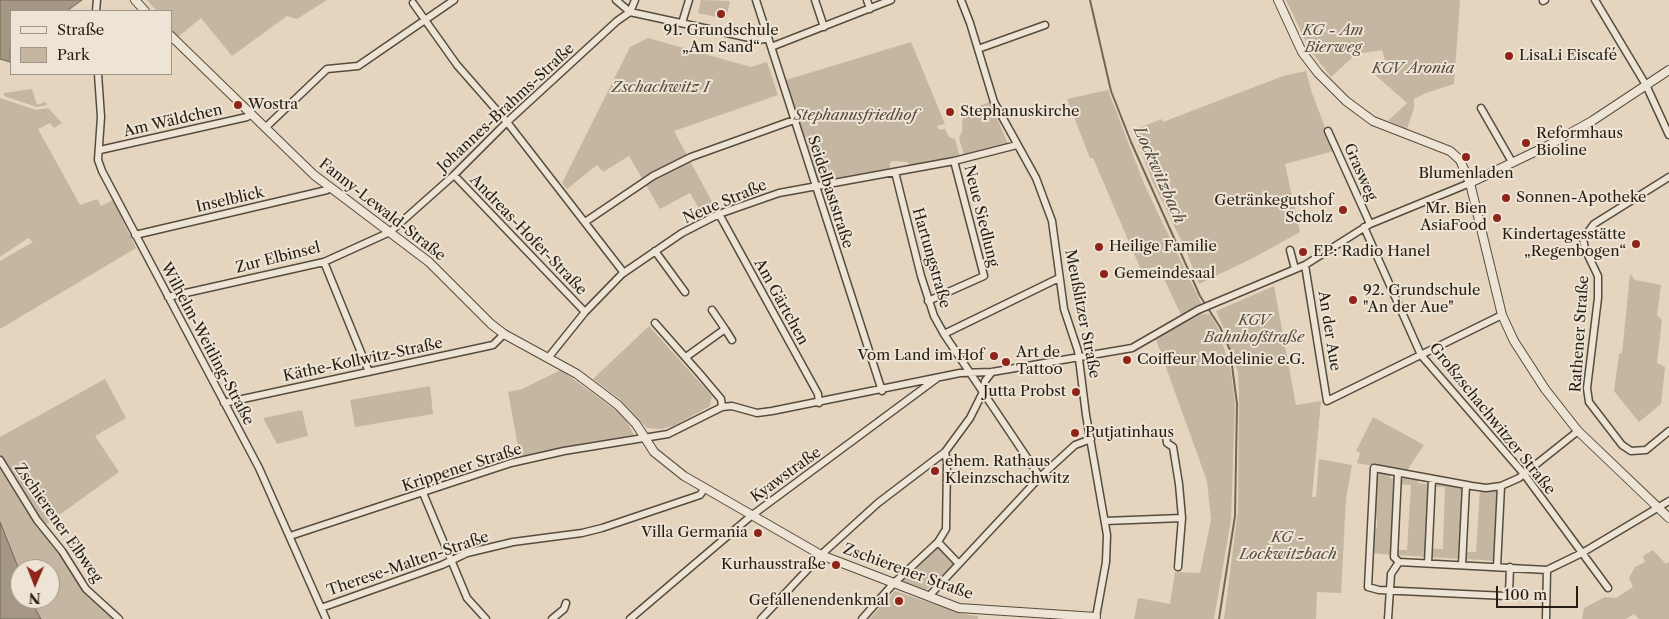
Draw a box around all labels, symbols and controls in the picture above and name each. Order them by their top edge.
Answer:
marker: 91. Grundschule „Am Sand“ [715,8,727,20]
legend [10,10,172,75]
text: Straße [57,20,104,39]
place label: 91. Grundschule „Am Sand“ [663,22,779,57]
park label: KG - Am Bierweg [1302,22,1364,57]
street label: Johannes-Brahms-Straße [434,40,578,176]
text: Park [57,45,90,64]
place label: LisaLi Eiscafé [1519,47,1617,65]
marker: LisaLi Eiscafé [1503,50,1515,62]
park label: KGV Aronia [1372,60,1454,78]
park label: Zschachwitz I [611,79,709,97]
place label: Wostra [248,96,298,114]
marker: Wostra [232,99,244,111]
street label: Am Wäldchen [122,101,224,141]
place label: Stephanuskirche [960,103,1079,121]
marker: Stephanuskirche [944,106,956,118]
park label: Stephanusfriedhof [794,107,916,125]
water label: Lockwitzbach [1129,124,1189,226]
place label: Reformhaus Bioline [1536,125,1623,160]
street label: Seidelbaststraße [803,133,857,251]
marker: Reformhaus Bioline [1520,137,1532,149]
street label: Grasweg [1339,140,1381,204]
marker: Blumenladen [1460,151,1472,163]
street label: Fanny-Lewald-Straße [315,155,449,265]
street label: Neue Siedlung [960,163,1002,269]
place label: Blumenladen [1418,165,1514,183]
street label: Andreas-Hofer-Straße [466,171,590,299]
street label: Neue Straße [680,176,770,228]
street label: Inselblick [194,183,266,217]
place label: Sonnen-Apotheke [1516,189,1646,207]
place label: Getränkegutshof Scholz [1214,192,1333,227]
marker: Sonnen-Apotheke [1500,192,1512,204]
place label: Mr. Bien AsiaFood [1420,200,1487,235]
marker: Getränkegutshof Scholz [1337,204,1349,216]
street label: Hartungstraße [908,206,954,310]
marker: Mr. Bien AsiaFood [1491,212,1503,224]
place label: Kindertagesstätte „Regenbogen“ [1502,226,1626,261]
place label: Heilige Familie [1109,238,1217,256]
marker: Kindertagesstätte „Regenbogen“ [1630,238,1642,250]
street label: Zur Elbinsel [234,239,322,277]
marker: Heilige Familie [1093,241,1105,253]
place label: EP: Radio Hanel [1313,243,1430,261]
marker: EP: Radio Hanel [1297,246,1309,258]
street label: Meußlitzer Straße [1061,248,1103,380]
street label: Am Gärtchen [750,256,812,348]
street label: Wilhelm-Weitling-Straße [156,260,258,428]
place label: Gemeindesaal [1114,265,1215,283]
marker: Gemeindesaal [1098,268,1110,280]
street label: Rathener Straße [1567,275,1593,393]
place label: 92. Grundschule "An der Aue" [1363,282,1480,317]
street label: An der Aue [1314,290,1344,372]
marker: 92. Grundschule "An der Aue" [1347,294,1359,306]
park label: KGV Bahnhofstraße [1204,312,1304,347]
street label: Käthe-Kollwitz-Straße [282,334,444,386]
street label: Großzschachwitzer Straße [1425,339,1559,499]
place label: Art de Tattoo [1016,344,1063,379]
place label: Vom Land im Hof [858,347,984,365]
marker: Vom Land im Hof [988,350,1000,362]
place label: Coiffeur Modelinie e.G. [1137,351,1305,369]
marker: Coiffeur Modelinie e.G. [1121,354,1133,366]
marker: Art de Tattoo [1000,356,1012,368]
place label: Jutta Probst [983,383,1066,401]
marker: Jutta Probst [1070,386,1082,398]
place label: Putjatinhaus [1085,424,1174,442]
marker: Putjatinhaus [1069,427,1081,439]
street label: Krippener Straße [400,440,524,496]
street label: Kyawstraße [747,443,825,507]
place label: ehem. Rathaus Kleinzschachwitz [945,453,1070,488]
street label: Zschierener Elbweg [10,460,106,586]
marker: ehem. Rathaus Kleinzschachwitz [929,465,941,477]
place label: Villa Germania [641,524,748,542]
marker: Villa Germania [752,527,764,539]
street label: Therese-Malten-Straße [325,528,491,600]
park label: KG - Lockwitzbach [1239,529,1337,564]
street label: Zschierener Straße [841,540,975,604]
place label: Kurhausstraße [721,556,826,574]
north arrow [10,559,60,609]
marker: Kurhausstraße [830,559,842,571]
scale bar [1499,576,1582,608]
text: 100 m [1504,585,1547,604]
text: N [29,589,41,607]
place label: Gefallenendenkmal [749,592,889,610]
marker: Gefallenendenkmal [893,595,905,607]

